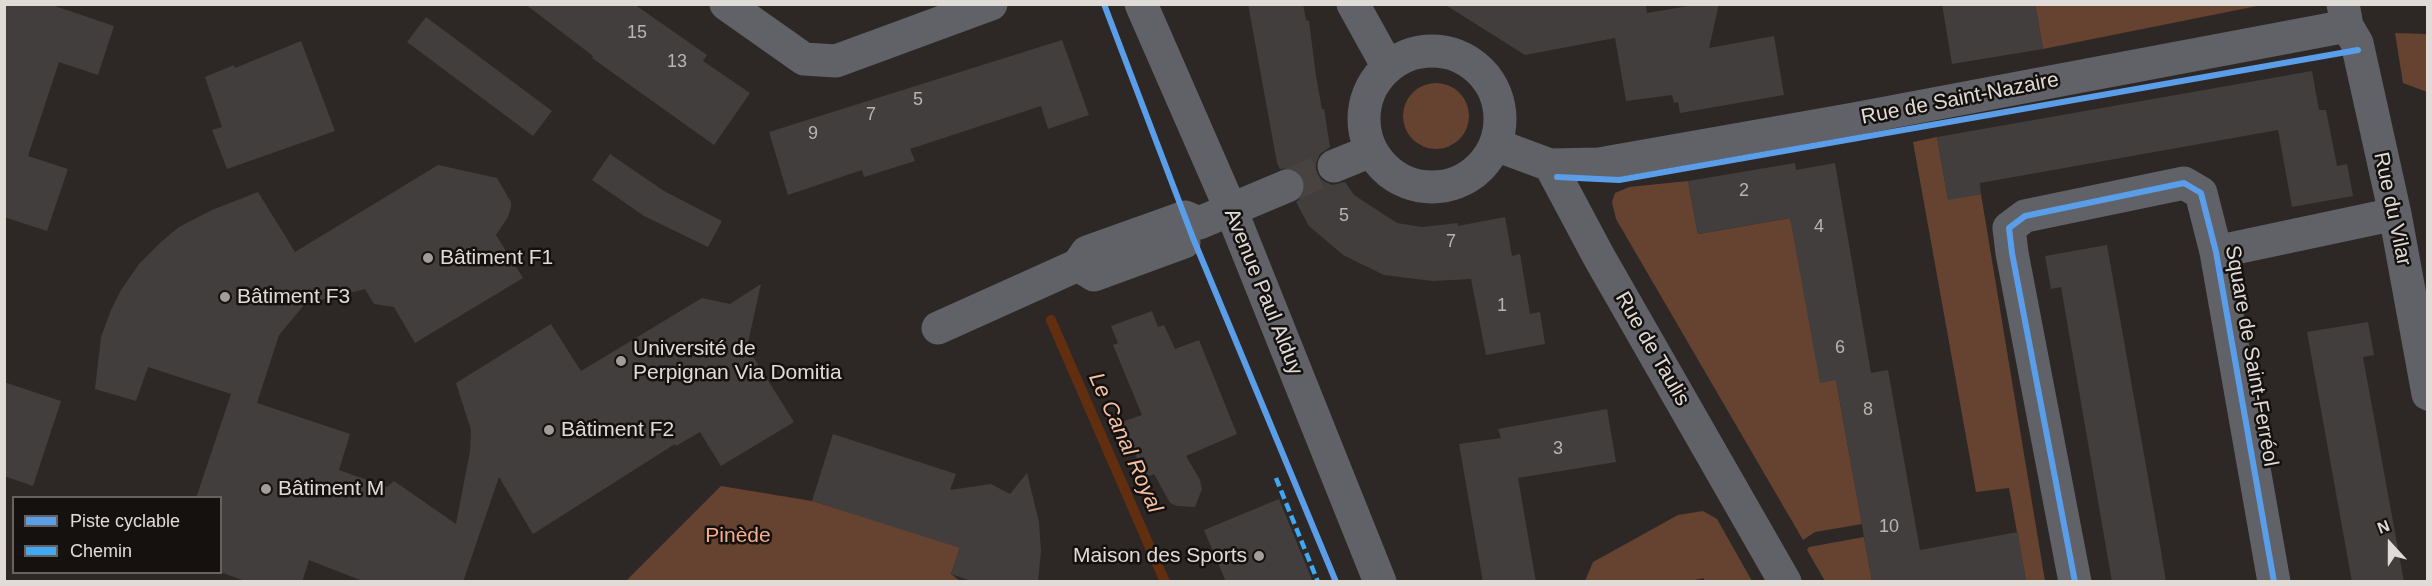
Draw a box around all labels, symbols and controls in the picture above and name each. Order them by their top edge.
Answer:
house number: 15 [627,22,647,44]
house number: 13 [667,51,687,73]
street label: Rue de Saint-Nazaire [1859,67,2061,131]
house number: 5 [913,89,923,111]
house number: 7 [866,104,876,126]
house number: 9 [808,123,818,145]
street label: Rue du Vilar [2368,150,2416,268]
house number: 2 [1739,180,1749,202]
street label: Avenue Paul Alduy [1218,205,1308,379]
house number: 5 [1339,205,1349,227]
house number: 4 [1814,216,1824,238]
house number: 7 [1446,231,1456,253]
street label: Square de Saint-Ferréol [2219,243,2283,469]
place label: Bâtiment F1 [440,245,553,271]
marker: Bâtiment F1 [421,251,435,265]
place label: Bâtiment F3 [237,284,350,310]
street label: Rue de Taulis [1609,288,1695,410]
marker: Bâtiment F3 [218,290,232,304]
house number: 1 [1497,295,1507,317]
place label: Université de Perpignan Via Domitia [633,336,842,386]
house number: 6 [1835,337,1845,359]
marker: Université de Perpignan Via Domitia [614,354,628,368]
water label: Le Canal Royal [1082,369,1168,517]
house number: 8 [1863,399,1873,421]
place label: Bâtiment F2 [561,417,674,443]
marker: Bâtiment F2 [542,423,556,437]
house number: 3 [1553,438,1563,460]
place label: Bâtiment M [278,476,384,502]
marker: Bâtiment M [259,482,273,496]
legend [12,496,222,574]
text: Piste cyclable [70,511,180,531]
north arrow [2360,514,2420,574]
house number: 10 [1879,516,1899,538]
text: N [2375,517,2392,537]
park label: Pinède [705,523,771,549]
text: Chemin [70,541,132,561]
place label: Maison des Sports [1073,543,1247,569]
marker: Maison des Sports [1252,549,1266,563]

